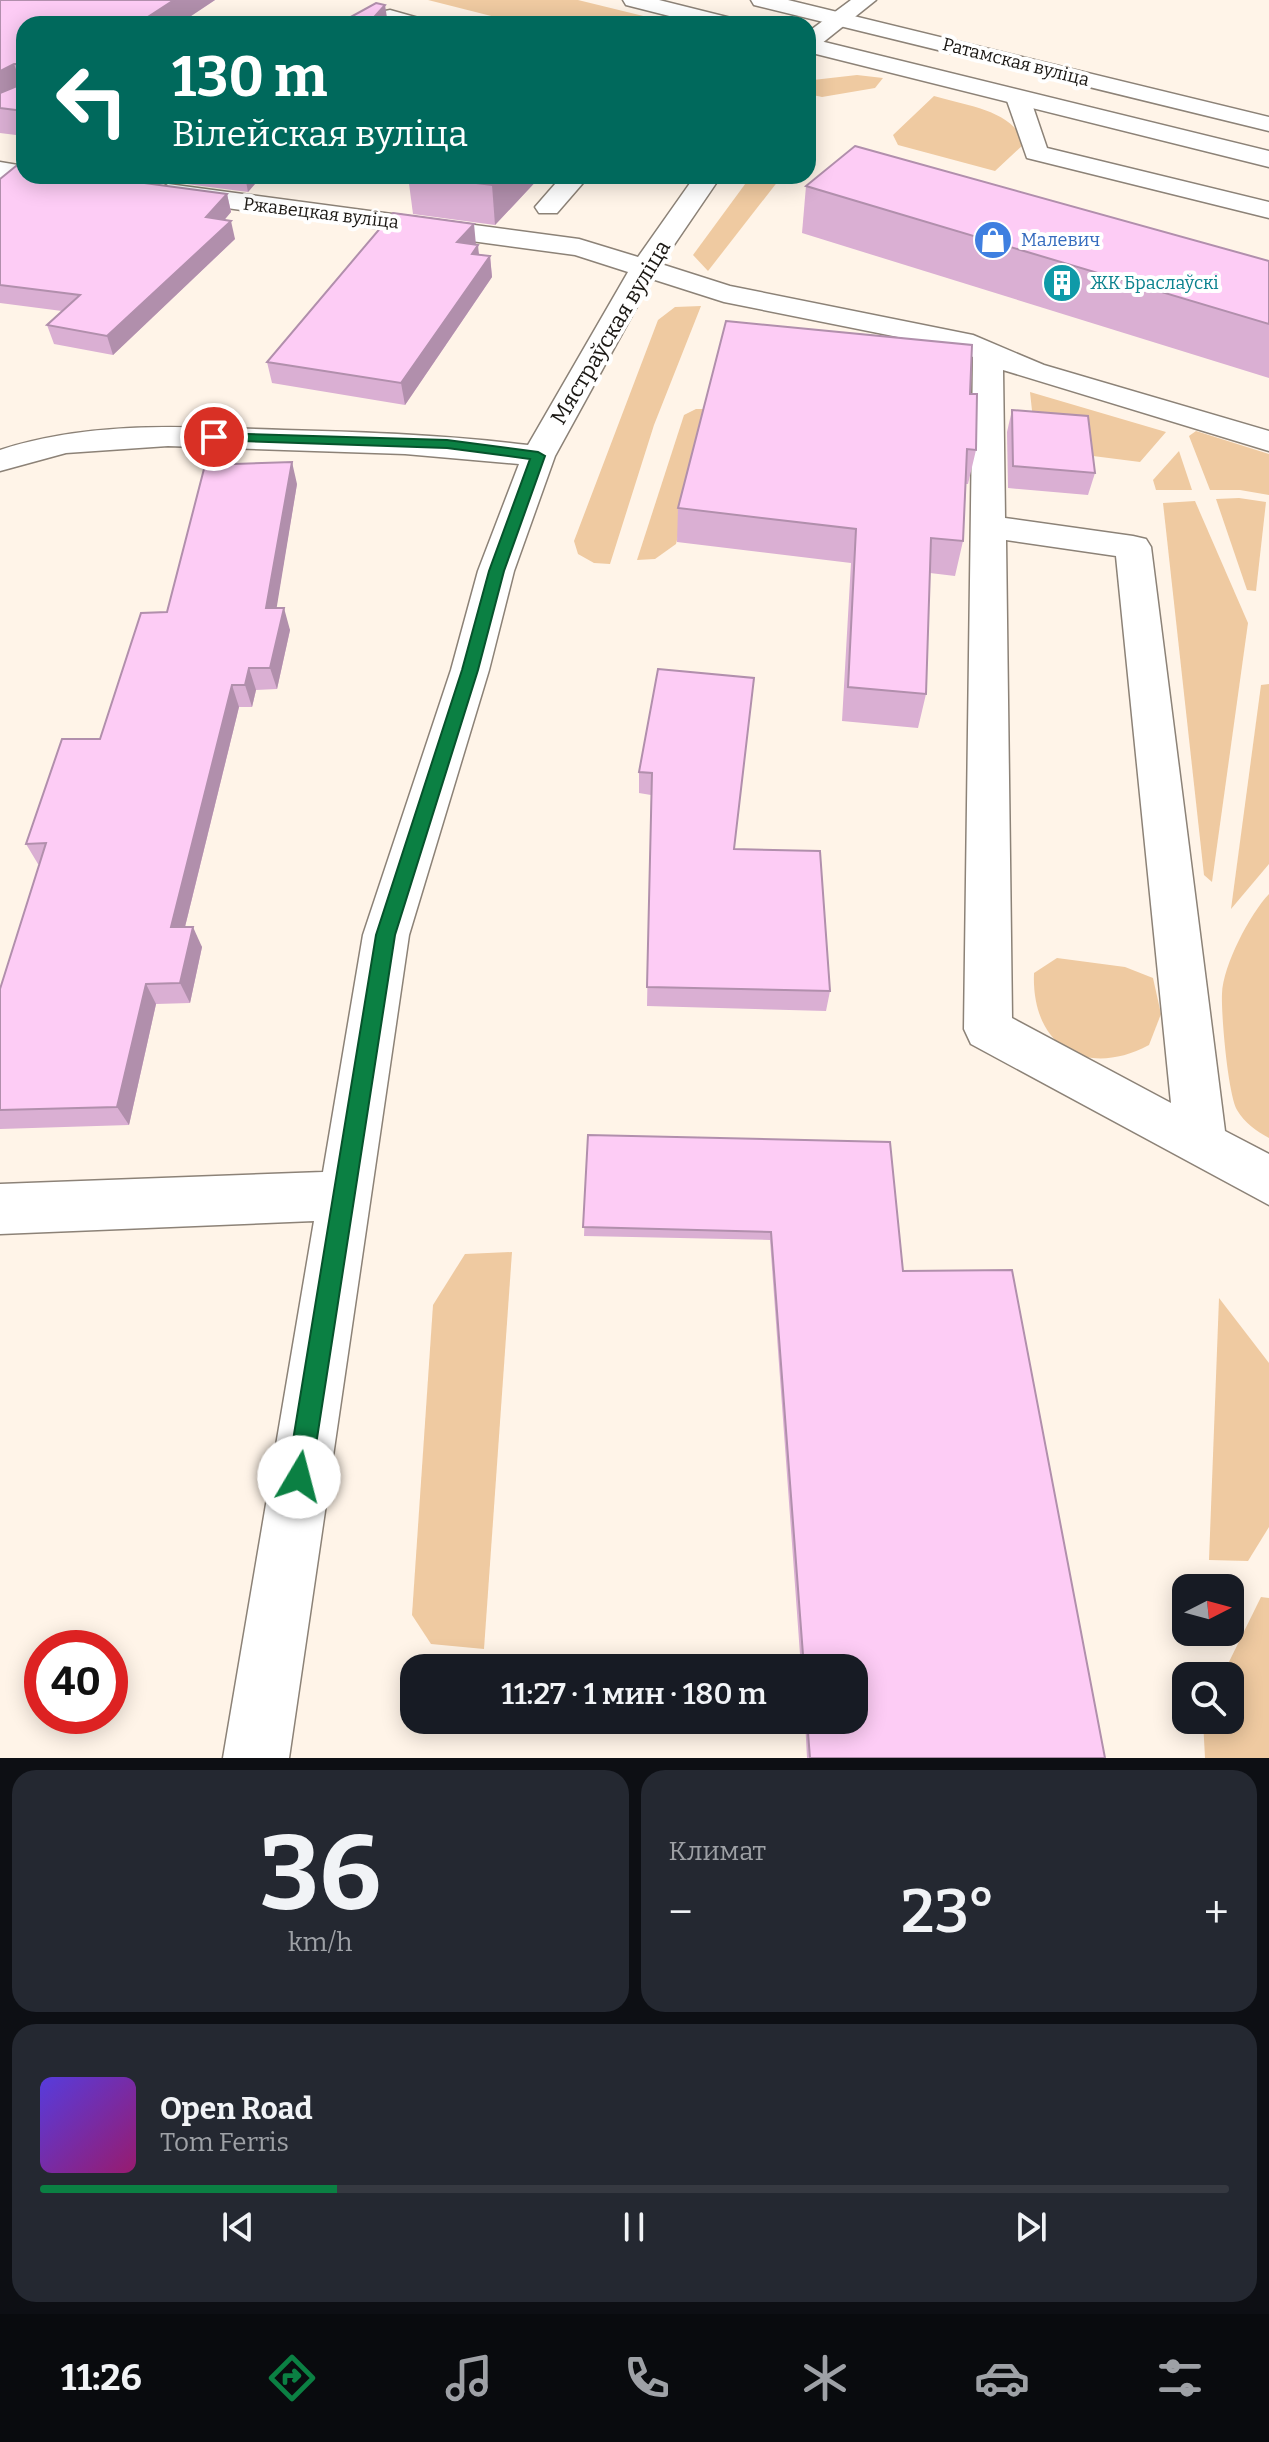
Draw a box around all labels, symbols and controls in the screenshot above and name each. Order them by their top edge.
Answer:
street label: Ратамская вуліца [940,33,1092,91]
text: 130 m [172,44,328,111]
icon: left [40,48,144,152]
text: Вілейская вуліца [172,112,468,156]
street label: Ржавецкая вуліца [242,193,400,233]
shop icon: Малевич [972,219,1014,261]
place label: Малевич [1021,229,1100,251]
street label: Мястраўская вуліца [545,235,676,429]
building icon: ЖК Браслаўскі [1041,262,1083,304]
place label: ЖК Браслаўскі [1090,272,1219,294]
pin [180,403,248,471]
icon: arrive [192,415,236,459]
position arrow [257,1435,341,1519]
north arrow [1172,1574,1244,1646]
map controls [1172,1574,1244,1734]
speed limit sign: 40 [24,1630,128,1734]
button: search [1172,1662,1244,1734]
text: 11:27 · 1 мин · 180 m [501,1676,767,1712]
text: 36 [260,1812,381,1937]
text: Климат [669,1836,766,1867]
text: 23° [901,1876,996,1948]
text: − [669,1886,693,1939]
text: + [1204,1886,1229,1939]
text: km/h [288,1927,352,1958]
text: Open Road [160,2091,313,2127]
text: Tom Ferris [160,2127,289,2158]
icon: previous [216,2205,260,2249]
icon: pause [612,2205,656,2249]
icon: next [1009,2205,1053,2249]
icon: directions [264,2350,320,2406]
icon: music [441,2350,497,2406]
icon: phone [619,2350,675,2406]
icon: climate [797,2350,853,2406]
icon: car [974,2350,1030,2406]
icon: filters [1152,2350,1208,2406]
text: 11:26 [61,2356,142,2400]

